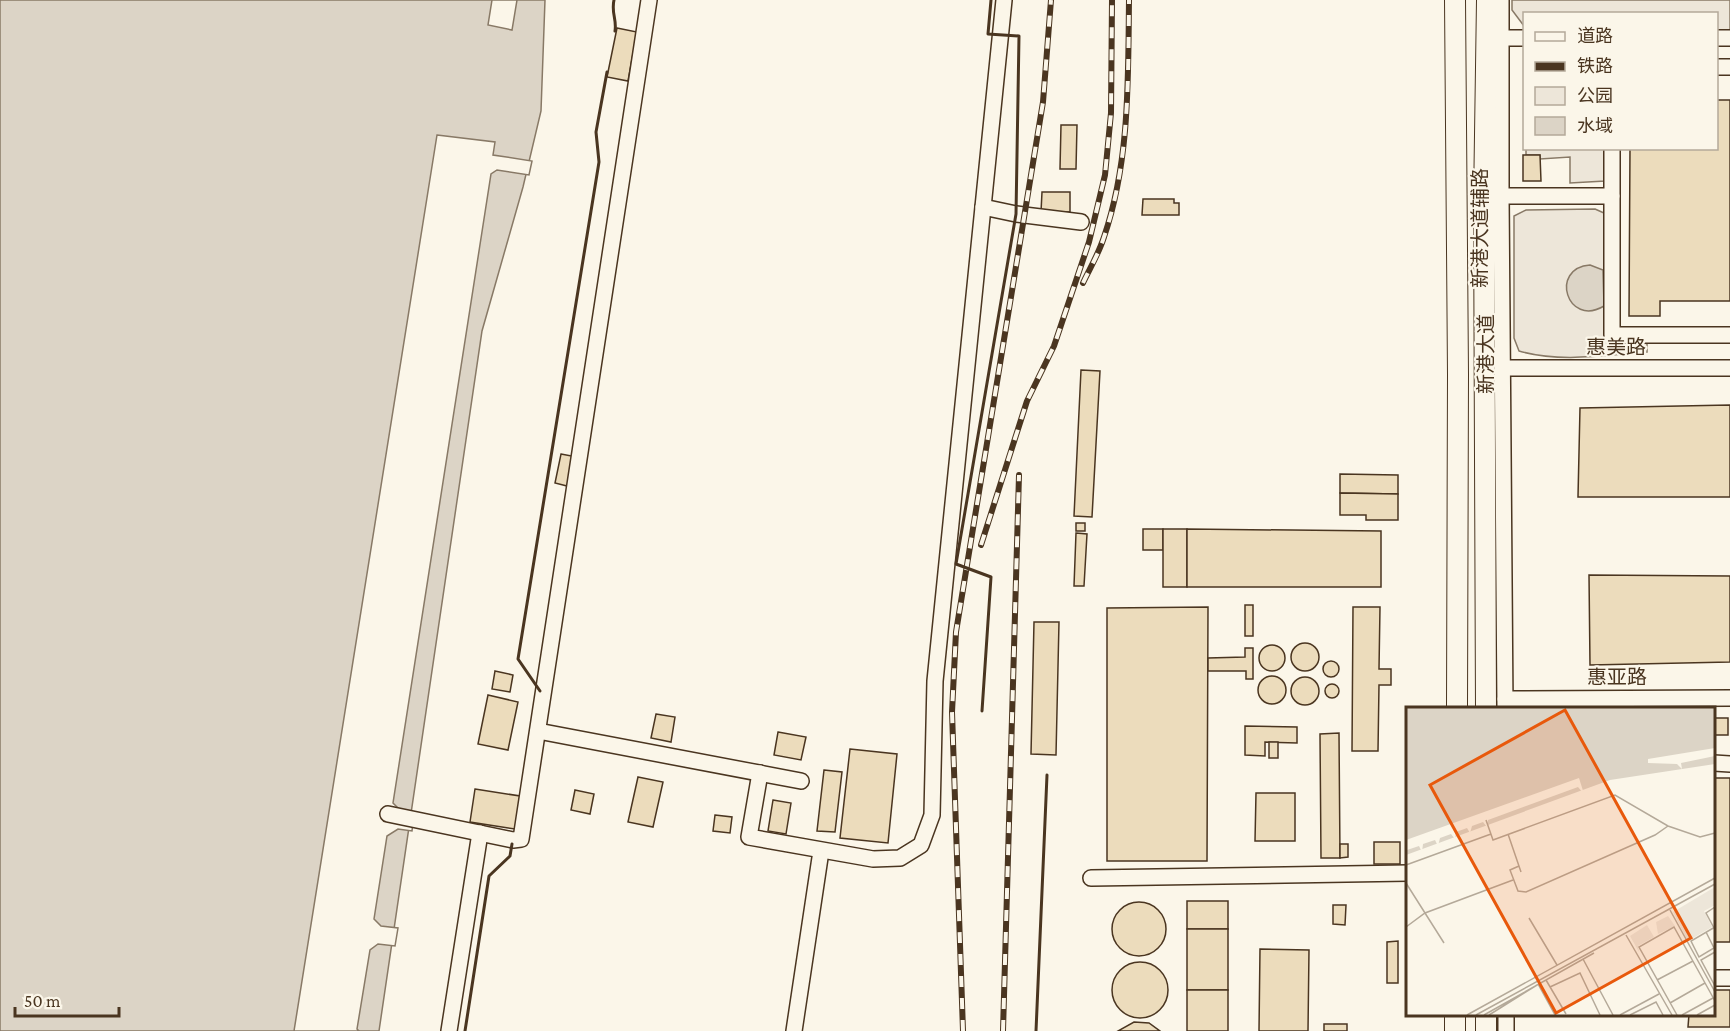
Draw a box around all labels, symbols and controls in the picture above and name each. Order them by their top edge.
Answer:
legend [1523,12,1718,150]
text: 道路 [1577,26,1613,46]
text: 铁路 [1577,56,1613,76]
text: 公园 [1577,86,1613,106]
text: 水域 [1577,116,1613,136]
street label: 新港大道辅路 [1469,168,1491,288]
street label: 新港大道 [1475,314,1497,394]
street label: 惠美路 [1586,336,1646,358]
street label: 惠亚路 [1587,666,1647,688]
inset map [1406,707,1715,1016]
scale bar [15,980,118,1018]
text: 50 m [24,991,61,1011]

